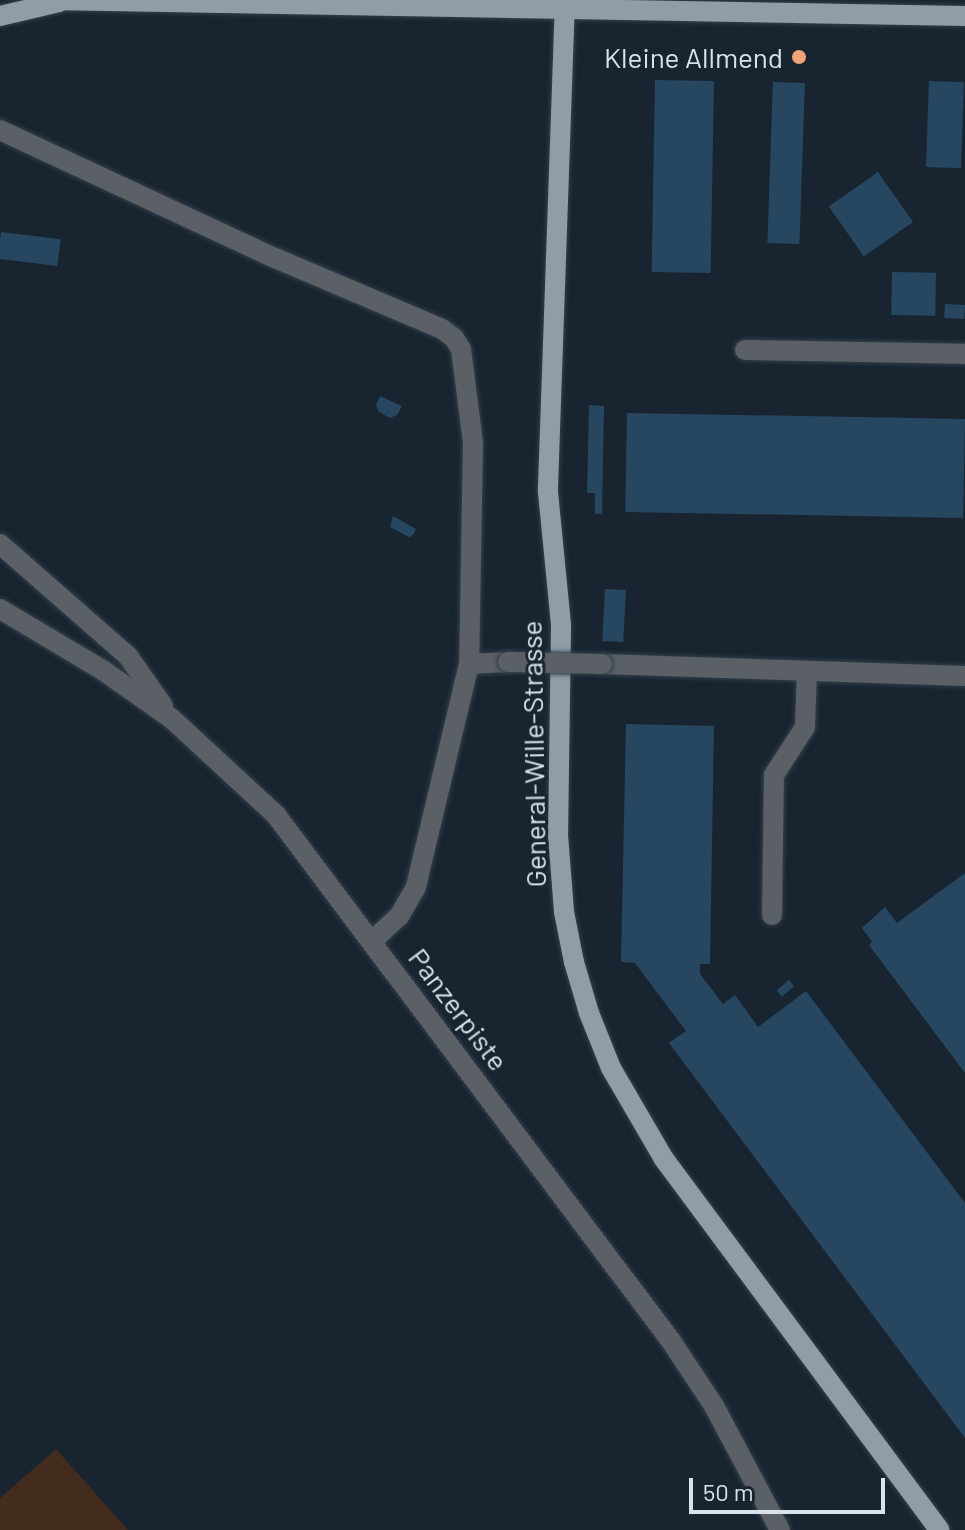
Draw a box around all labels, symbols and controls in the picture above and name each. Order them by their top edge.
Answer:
place label: Kleine Allmend [604,40,783,74]
marker: Kleine Allmend [790,48,808,66]
street label: General-Wille-Strasse [514,620,552,888]
street label: Panzerpiste [402,941,516,1077]
scale bar [693,1462,889,1512]
text: 50 m [703,1477,754,1506]

